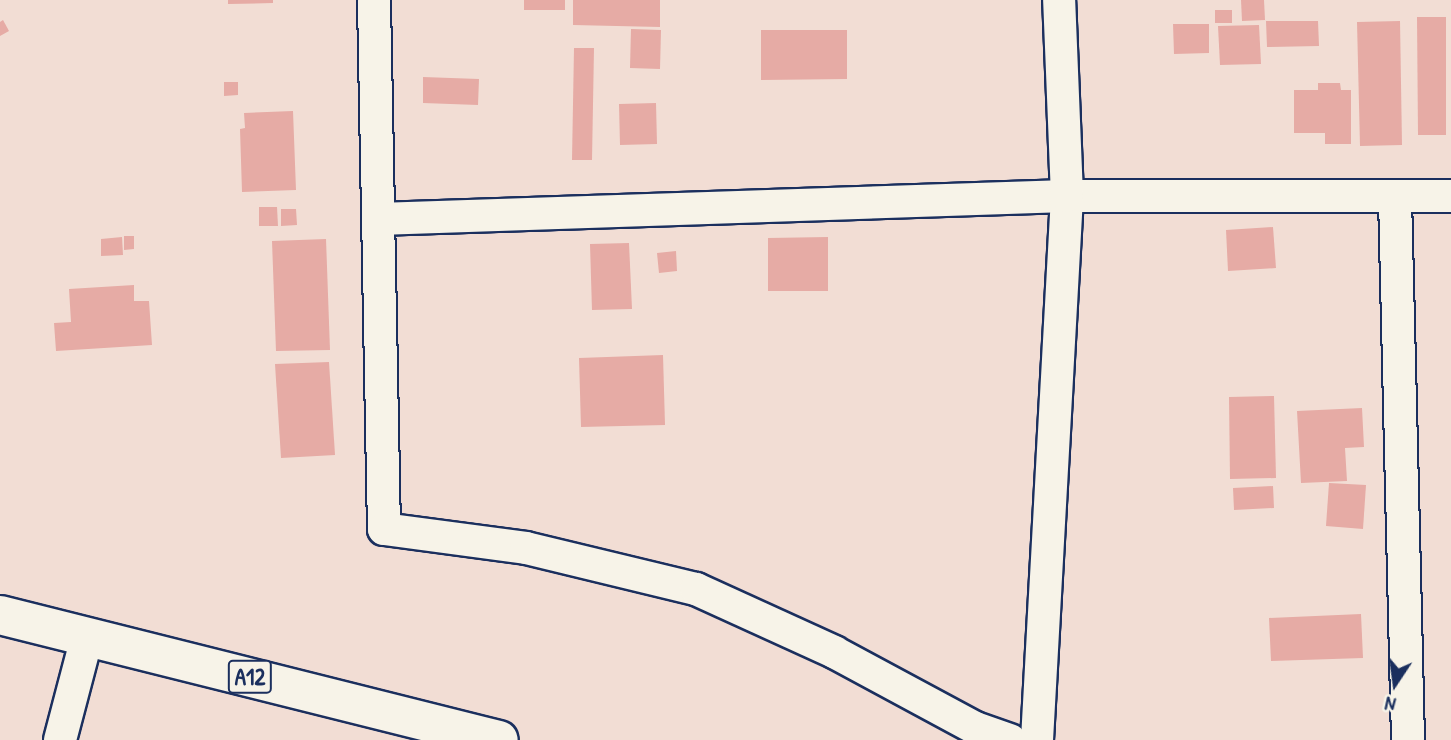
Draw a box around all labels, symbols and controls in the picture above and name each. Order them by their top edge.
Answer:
north arrow [1360,649,1430,719]
road number: A12 [227,657,273,696]
text: N [1382,691,1398,718]

